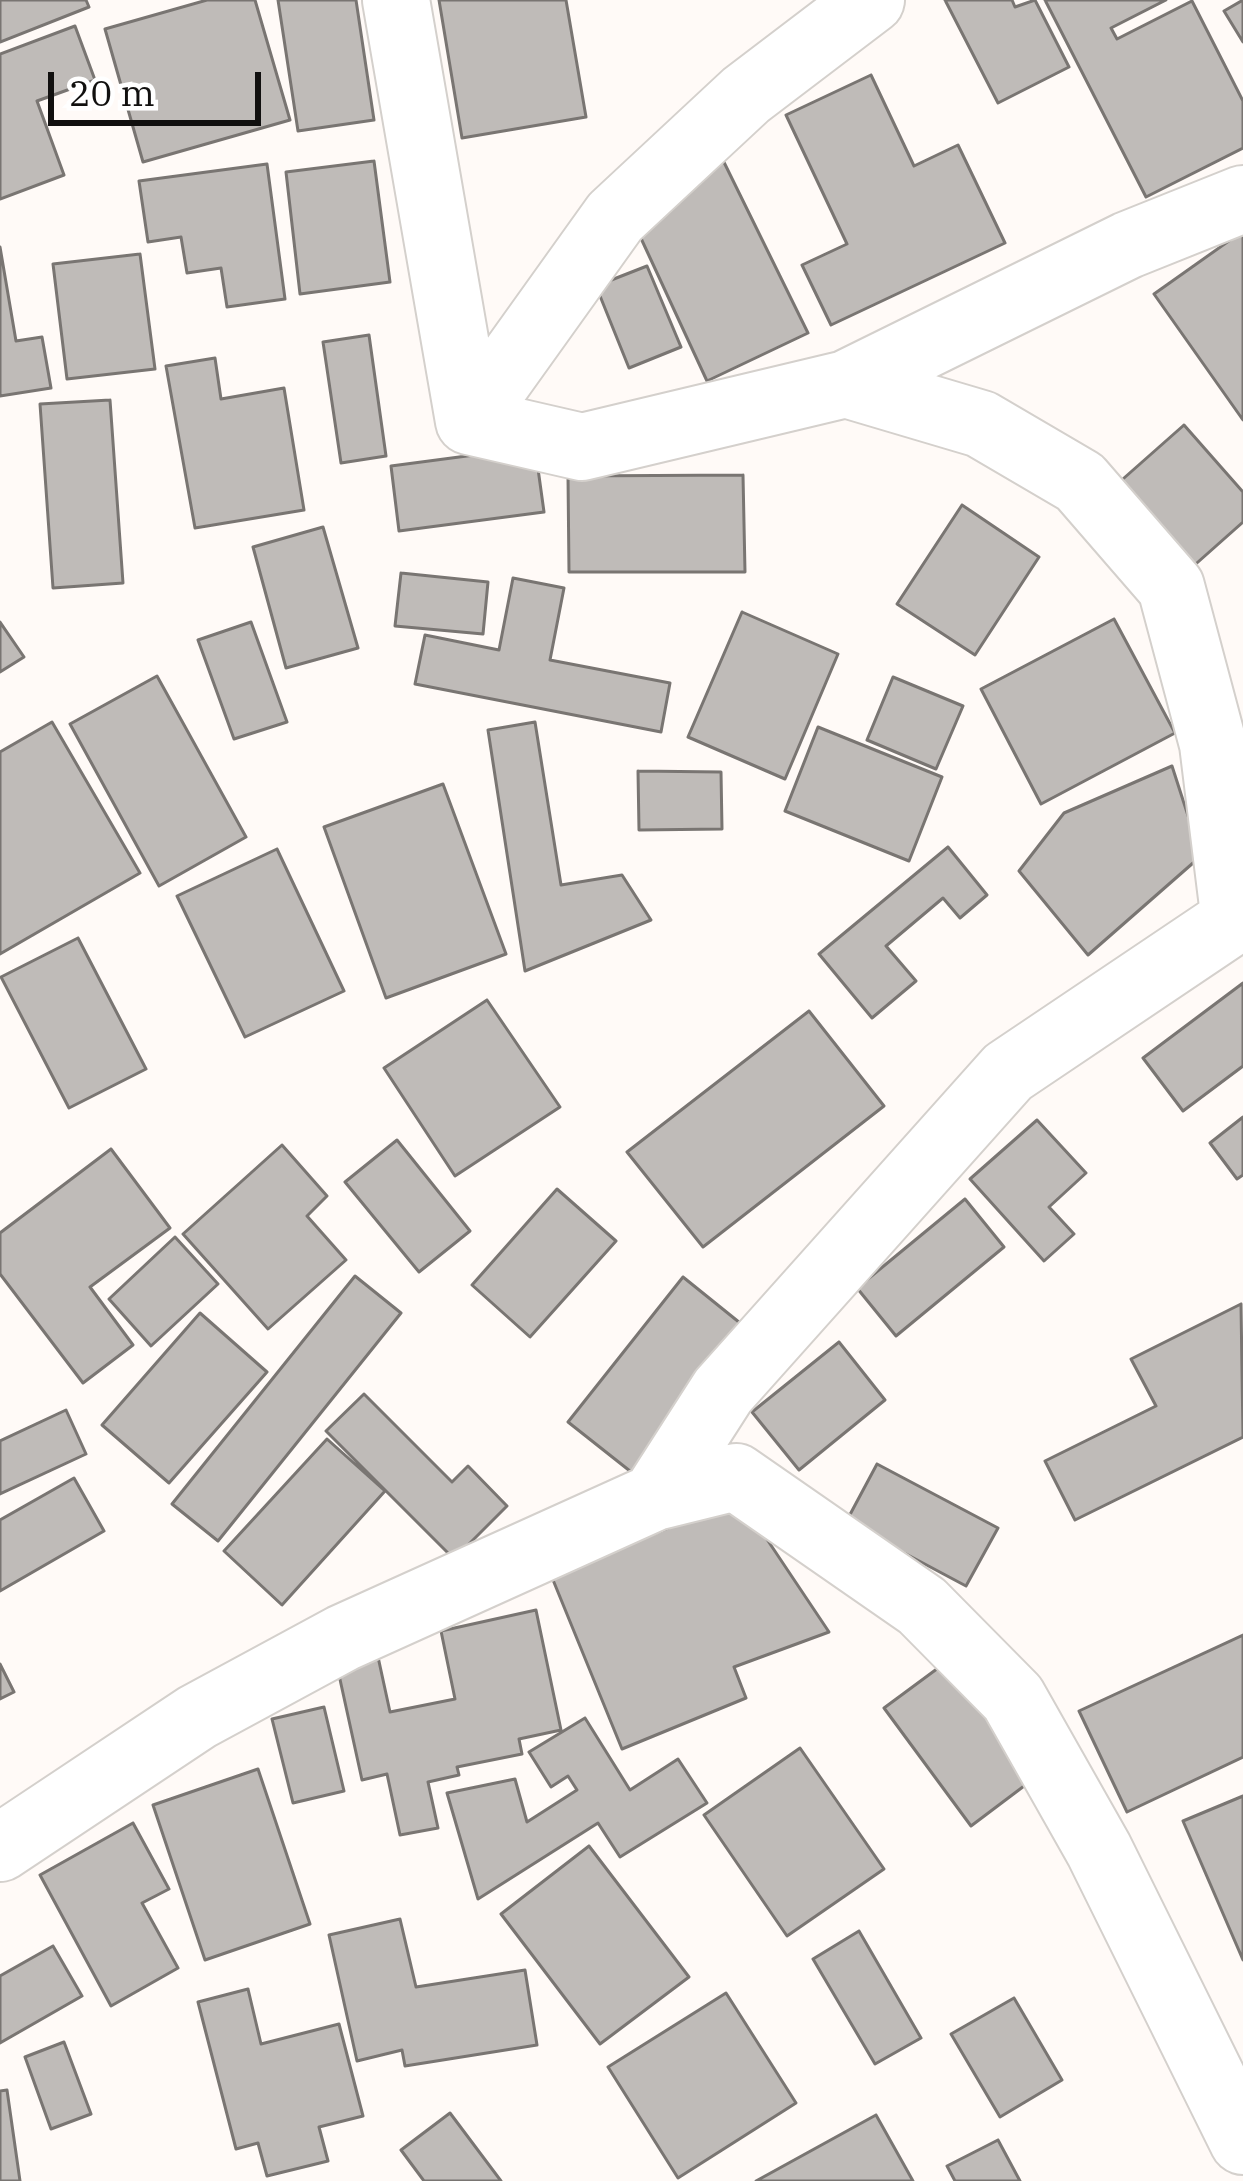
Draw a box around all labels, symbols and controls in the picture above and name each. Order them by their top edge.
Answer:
scale bar [54,48,267,122]
text: 20 m [69,69,155,116]

